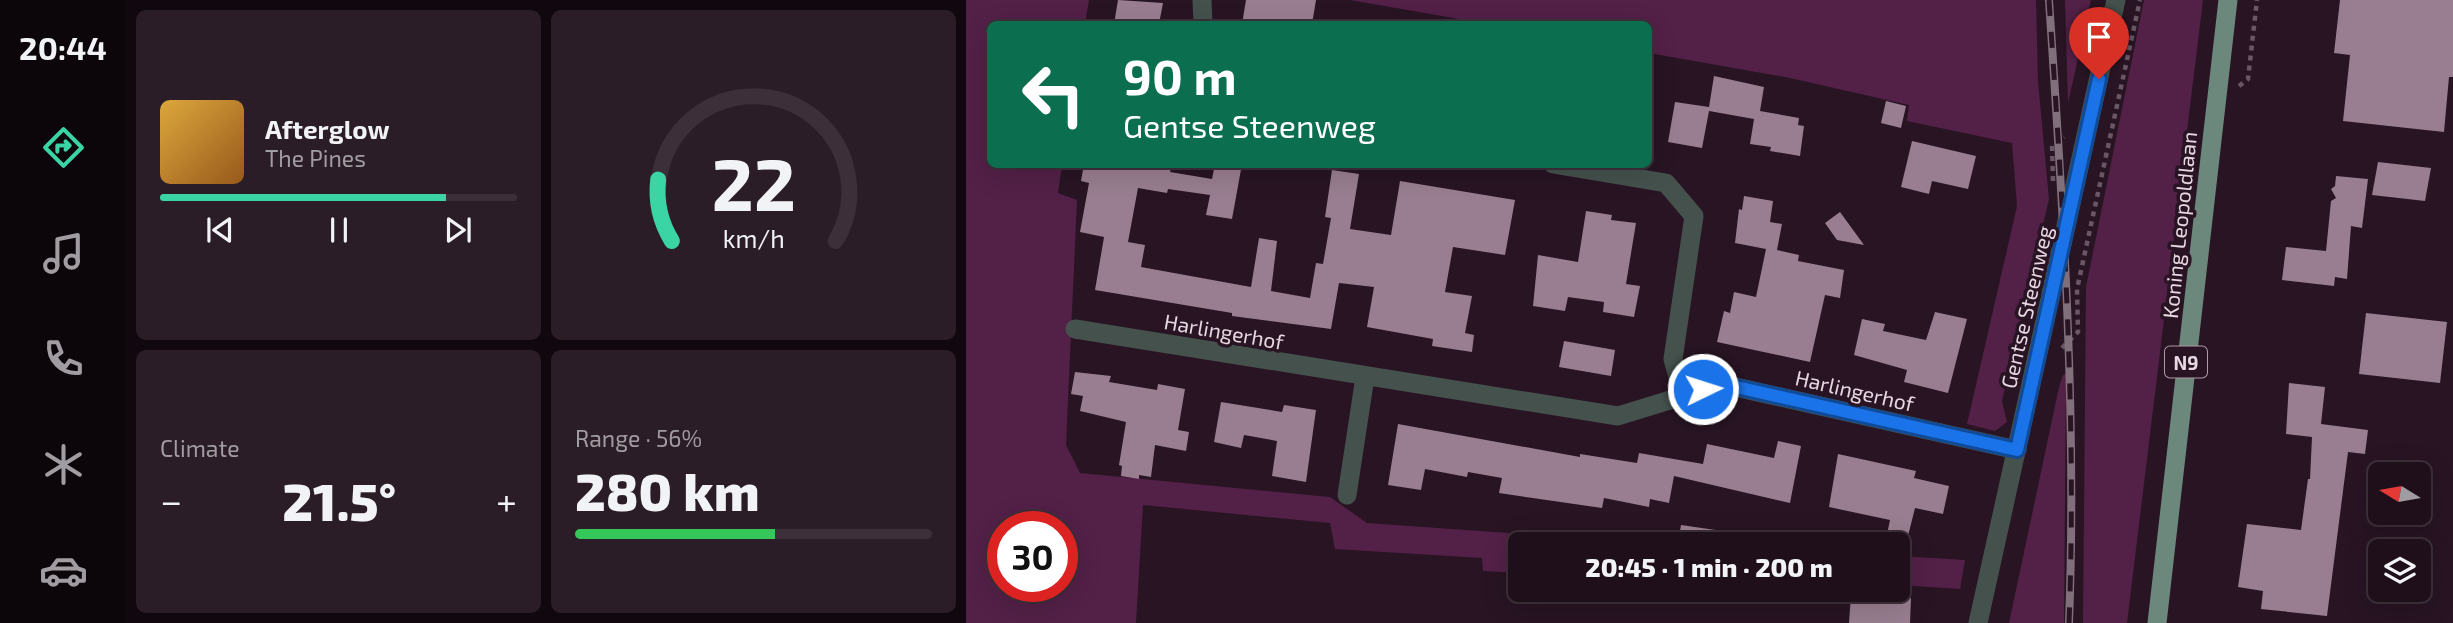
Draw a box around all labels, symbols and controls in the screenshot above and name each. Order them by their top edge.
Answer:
pin [2069,7,2129,79]
icon: arrive [2080,18,2118,56]
text: 20:44 [19,28,107,66]
text: 90 m [1123,46,1237,105]
icon: left [1008,49,1099,140]
text: Gentse Steenweg [1123,106,1376,144]
text: Afterglow [265,113,390,144]
icon: directions [39,123,88,172]
street label: Koning Leopoldlaan [2157,130,2201,320]
text: 22 [711,138,796,226]
text: The Pines [265,144,366,172]
icon: previous [201,211,239,249]
icon: pause [320,211,358,249]
icon: next [439,211,477,249]
text: km/h [722,223,785,253]
street label: Gentse Steenweg [1995,223,2057,391]
icon: music [39,229,88,278]
street label: Harlingerhof [1162,308,1287,354]
icon: phone [39,334,88,383]
road number: N9 [2165,346,2207,378]
position arrow [1666,352,1740,426]
street label: Harlingerhof [1793,364,1918,416]
text: Range · 56% [575,424,702,452]
text: Climate [160,434,240,462]
icon: climate [39,440,88,489]
text: 280 km [575,459,760,521]
north arrow [2368,462,2431,525]
map controls [2368,462,2431,602]
text: 21.5° [282,469,396,531]
text: − [160,477,182,523]
text: + [496,477,517,523]
speed limit sign: 30 [987,511,1078,602]
button: layers [2368,539,2431,602]
icon: car [39,546,88,595]
text: 20:45 · 1 min · 200 m [1585,551,1833,582]

